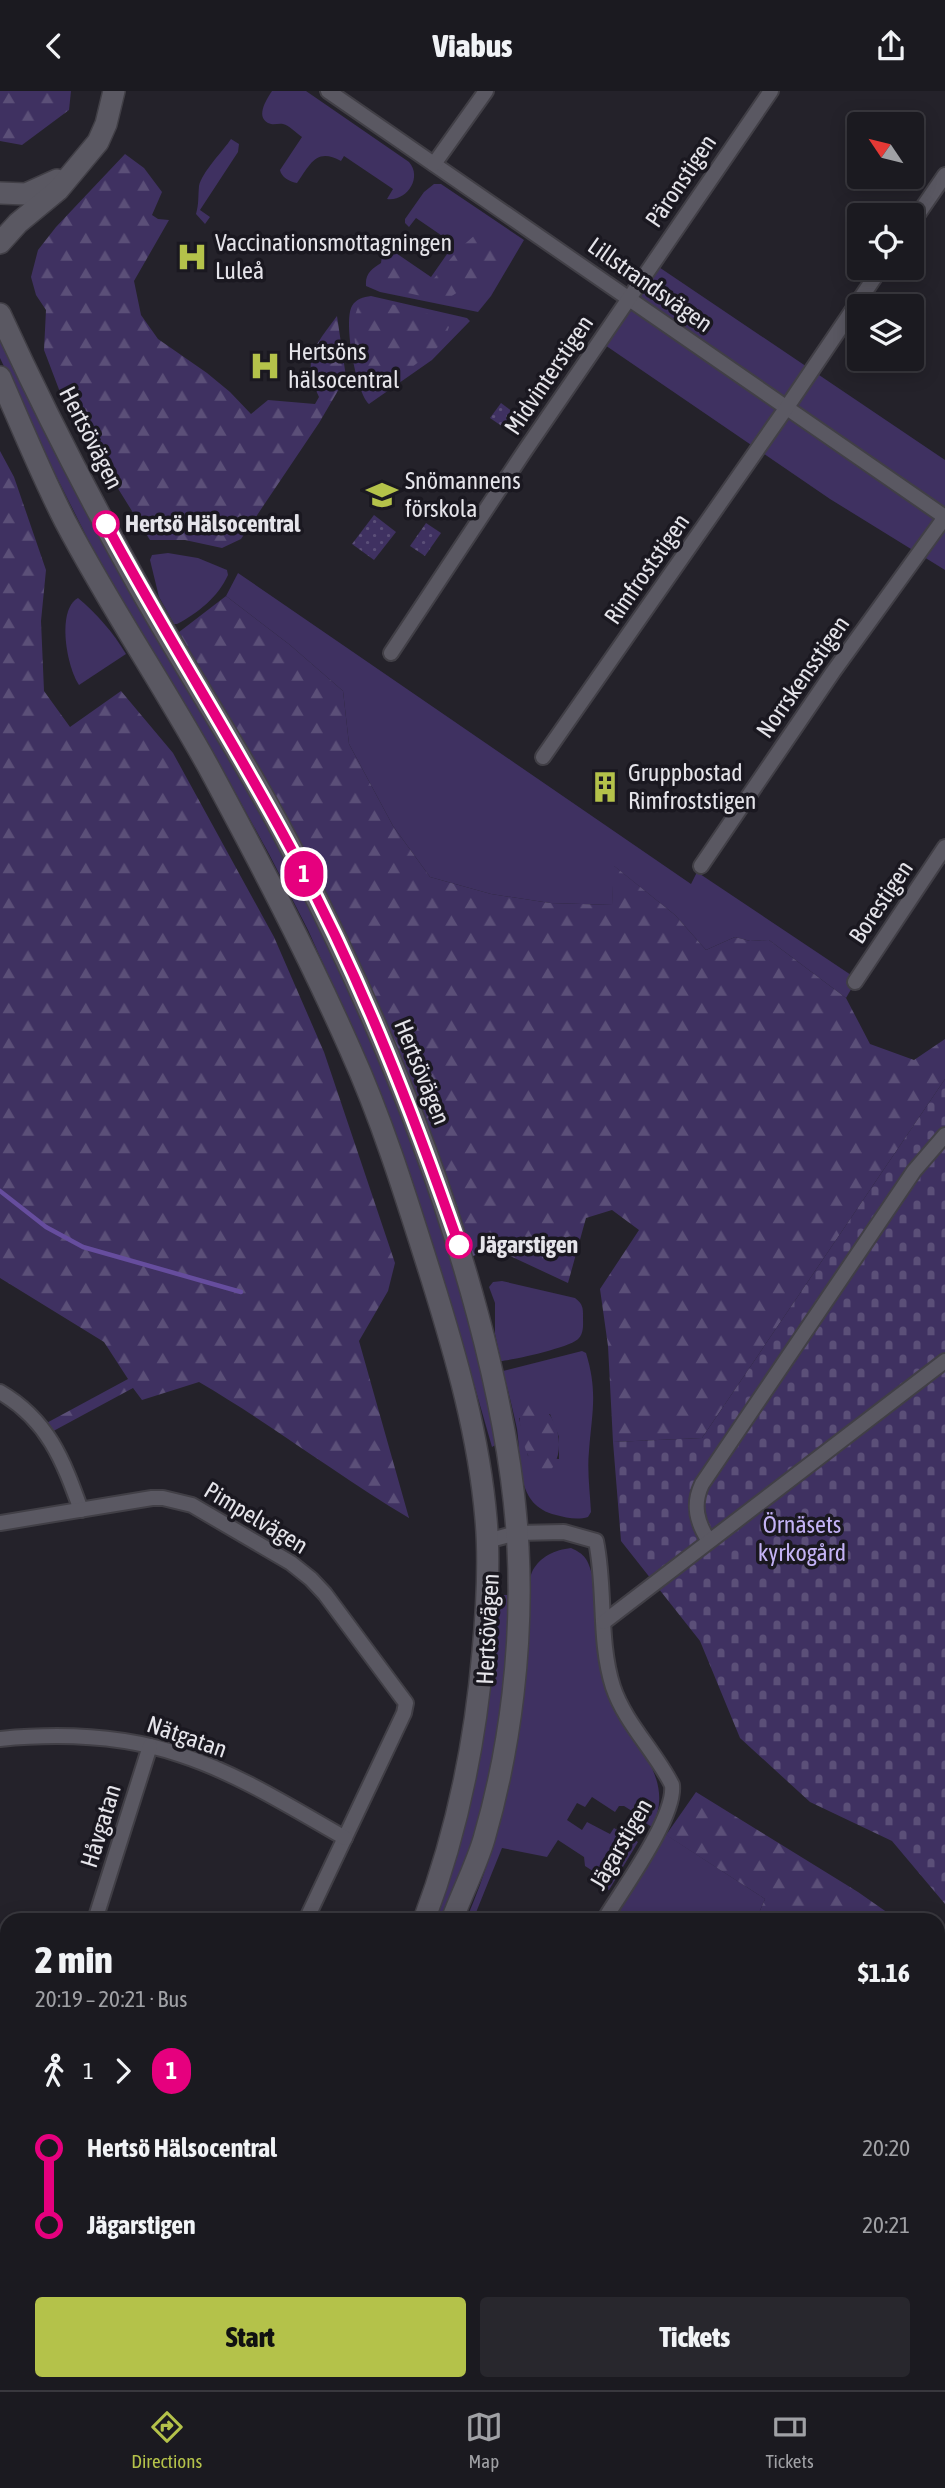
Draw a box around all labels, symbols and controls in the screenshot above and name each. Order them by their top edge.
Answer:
icon: back [35,27,73,65]
text: Viabus [433,27,512,64]
icon: share [872,27,910,65]
north arrow [847,112,924,189]
map controls [847,112,924,371]
street label: Päronstigen [640,129,721,232]
button: locate [847,203,924,280]
place label: Vaccinationsmottagningen Luleå [215,229,452,284]
street label: Lillstrandsvägen [583,232,718,337]
hospital icon: Vaccinationsmottagningen Luleå [175,240,209,274]
button: layers [847,294,924,371]
street label: Midvinterstigen [499,310,598,439]
place label: Hertsöns hälsocentral [288,338,400,393]
hospital icon: Hertsöns hälsocentral [248,349,282,383]
street label: Hertsövägen [54,382,129,493]
place label: Snömannens förskola [405,467,521,522]
school or university icon: Snömannens förskola [365,478,399,512]
street label: Rimfroststigen [599,508,694,629]
place label: Hertsö Hälsocentral [125,510,301,537]
marker: Hertsö Hälsocentral [93,511,119,537]
street label: Norrskensstigen [751,611,855,743]
place label: Gruppbostad Rimfroststigen [628,759,756,814]
building icon: Gruppbostad Rimfroststigen [588,770,622,804]
line badge: 1 [281,851,327,897]
street label: Borestigen [843,855,918,948]
text: 1 [298,860,310,887]
street label: Hertsövägen [389,1015,456,1128]
place label: Jägarstigen [477,1231,578,1258]
marker: Jägarstigen [446,1232,472,1258]
street label: Pimpelvägen [200,1476,313,1559]
park label: Örnäsets kyrkogård [758,1511,846,1566]
street label: Hertsövägen [471,1573,504,1685]
street label: Nätgatan [144,1710,231,1763]
street label: Håvgatan [75,1781,126,1871]
street label: Jägarstigen [584,1794,657,1894]
text: 2 min [35,1938,113,1981]
text: $1.16 [858,1958,910,1988]
text: 20:19 – 20:21 · Bus [35,1986,187,2012]
icon: walk [35,2052,73,2090]
icon: forward [104,2052,142,2090]
text: 1 [166,2057,177,2084]
text: 1 [83,2058,94,2084]
text: Hertsö Hälsocentral [87,2133,277,2163]
text: 20:20 [862,2135,910,2161]
text: Jägarstigen [87,2210,196,2240]
text: 20:21 [862,2212,910,2238]
button: Start [35,2297,466,2377]
button: Tickets [480,2297,910,2377]
tab: Directions [131,2408,202,2472]
tab: Map [465,2408,503,2472]
tab: Tickets [766,2408,814,2472]

